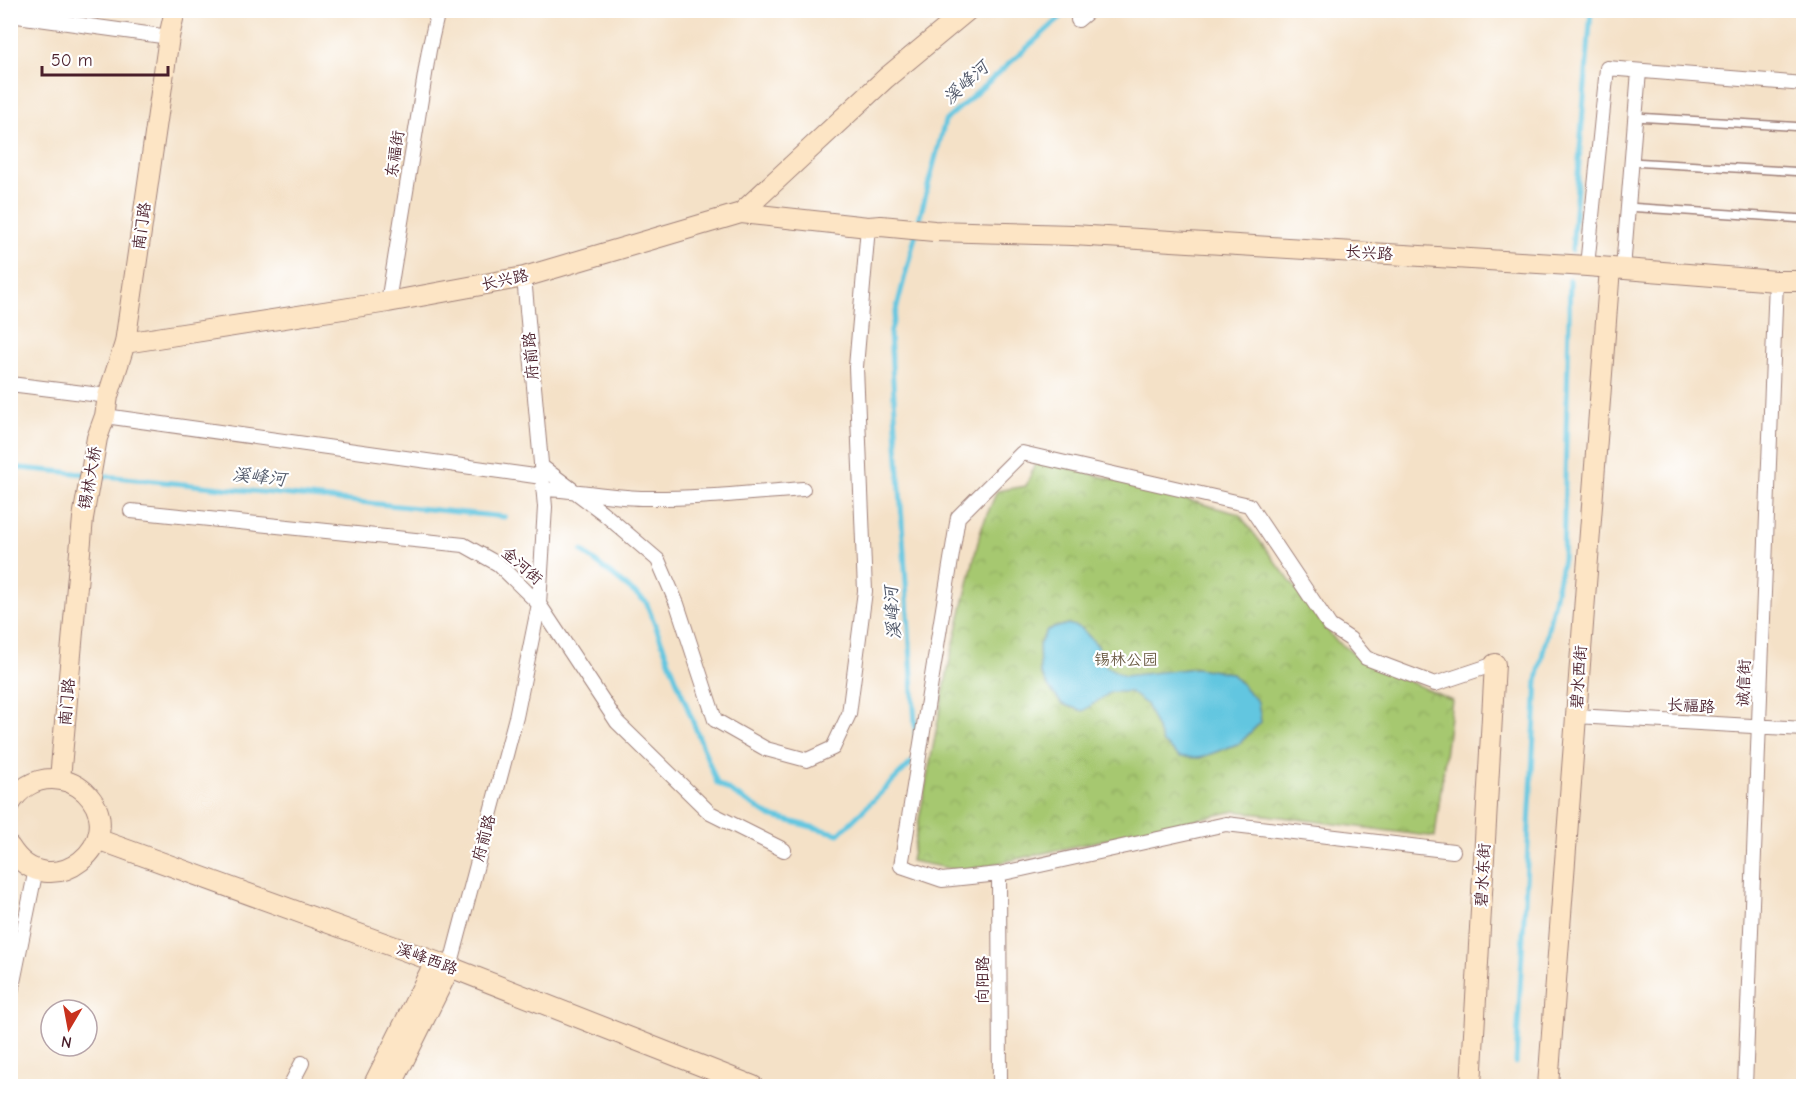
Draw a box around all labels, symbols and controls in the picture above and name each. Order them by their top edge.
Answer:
scale bar [42,39,168,77]
text: 50 m [51,50,93,71]
water label: 溪峰河 [939,55,995,109]
street label: 东福街 [382,129,408,179]
street label: 南门路 [130,201,154,251]
street label: 长兴路 [1344,242,1394,264]
street label: 长兴路 [480,266,530,294]
street label: 府前路 [520,331,542,381]
street label: 锡林大桥 [76,445,104,511]
water label: 溪峰河 [231,464,290,491]
street label: 金河街 [498,543,546,589]
water label: 溪峰河 [880,582,905,641]
street label: 碧水西街 [1568,644,1590,710]
park label: 锡林公园 [1094,651,1158,669]
street label: 诚信街 [1734,659,1754,707]
street label: 南门路 [56,677,78,727]
street label: 长福路 [1667,696,1715,716]
street label: 府前路 [469,812,499,864]
street label: 碧水东街 [1472,843,1494,907]
street label: 溪峰西路 [394,940,460,978]
street label: 向阳路 [974,956,992,1004]
north arrow [39,998,99,1058]
text: N [60,1032,73,1052]

